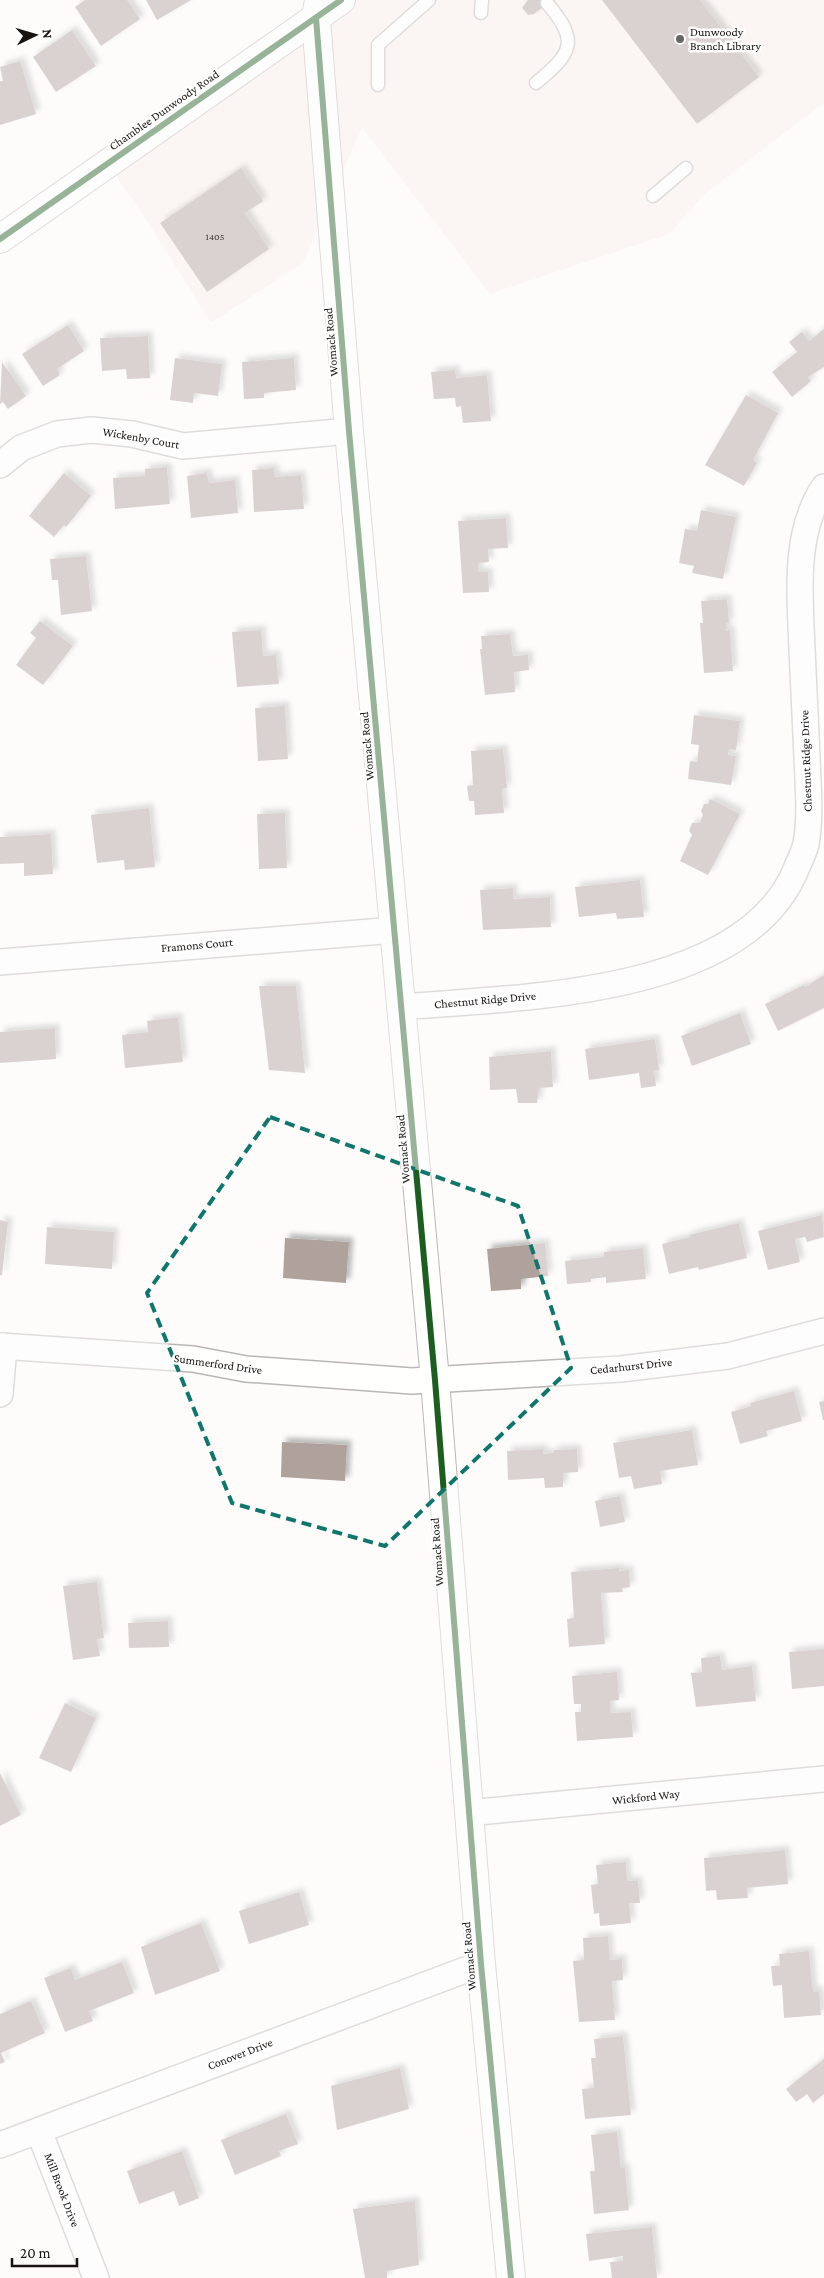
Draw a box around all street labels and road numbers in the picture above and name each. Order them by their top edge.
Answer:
street label: Chamblee Dunwoody Road [106,66,222,153]
street label: Womack Road [321,306,341,377]
street label: Wickenby Court [101,424,182,452]
street label: Womack Road [357,710,377,781]
street label: Chestnut Ridge Drive [797,710,815,812]
street label: Framons Court [161,935,235,955]
street label: Chestnut Ridge Drive [434,989,536,1011]
street label: Womack Road [393,1113,413,1184]
street label: Summerford Drive [173,1351,263,1377]
street label: Cedarhurst Drive [589,1355,673,1377]
street label: Womack Road [428,1516,446,1587]
street label: Wickford Way [611,1786,681,1808]
street label: Womack Road [459,1920,479,1991]
street label: Conover Drive [205,2035,275,2073]
street label: Mill Brook Drive [41,2151,83,2229]

